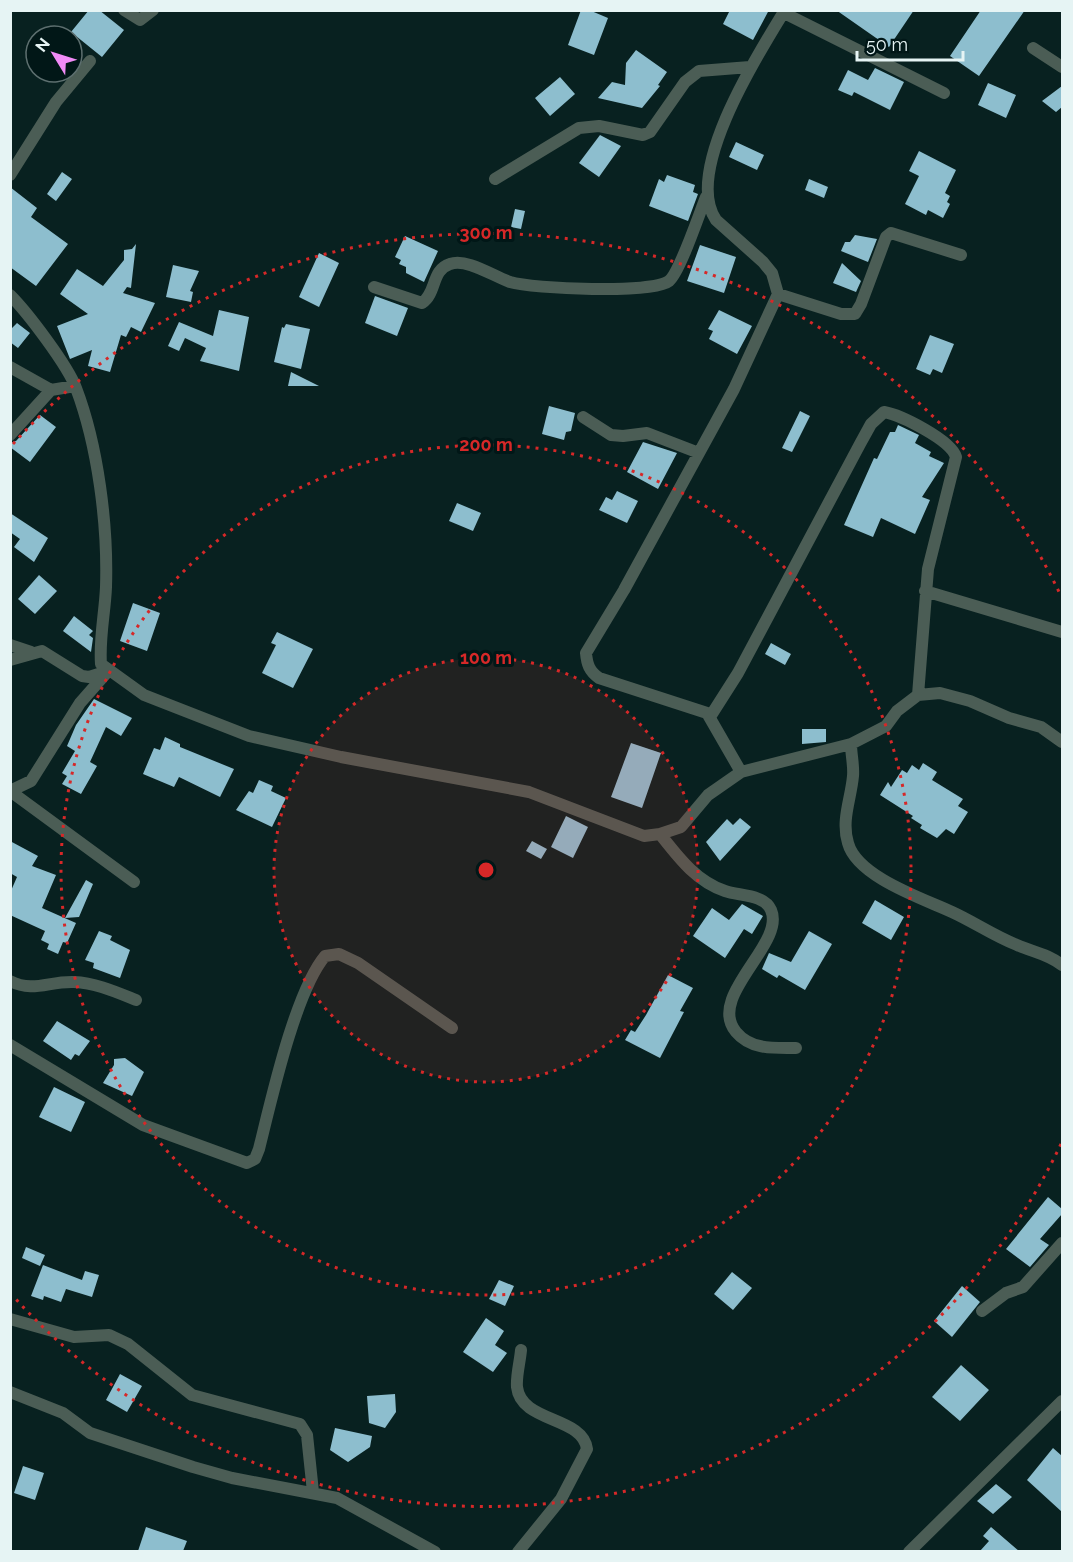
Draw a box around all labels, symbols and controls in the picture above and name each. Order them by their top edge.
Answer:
north arrow [24,24,84,84]
scale bar [857,24,964,62]
text: N [31,34,54,56]
text: 50 m [866,34,908,55]
text: 300 m [459,222,513,243]
text: 200 m [459,434,513,455]
text: 100 m [460,647,512,668]
centre of rings [476,860,496,880]

